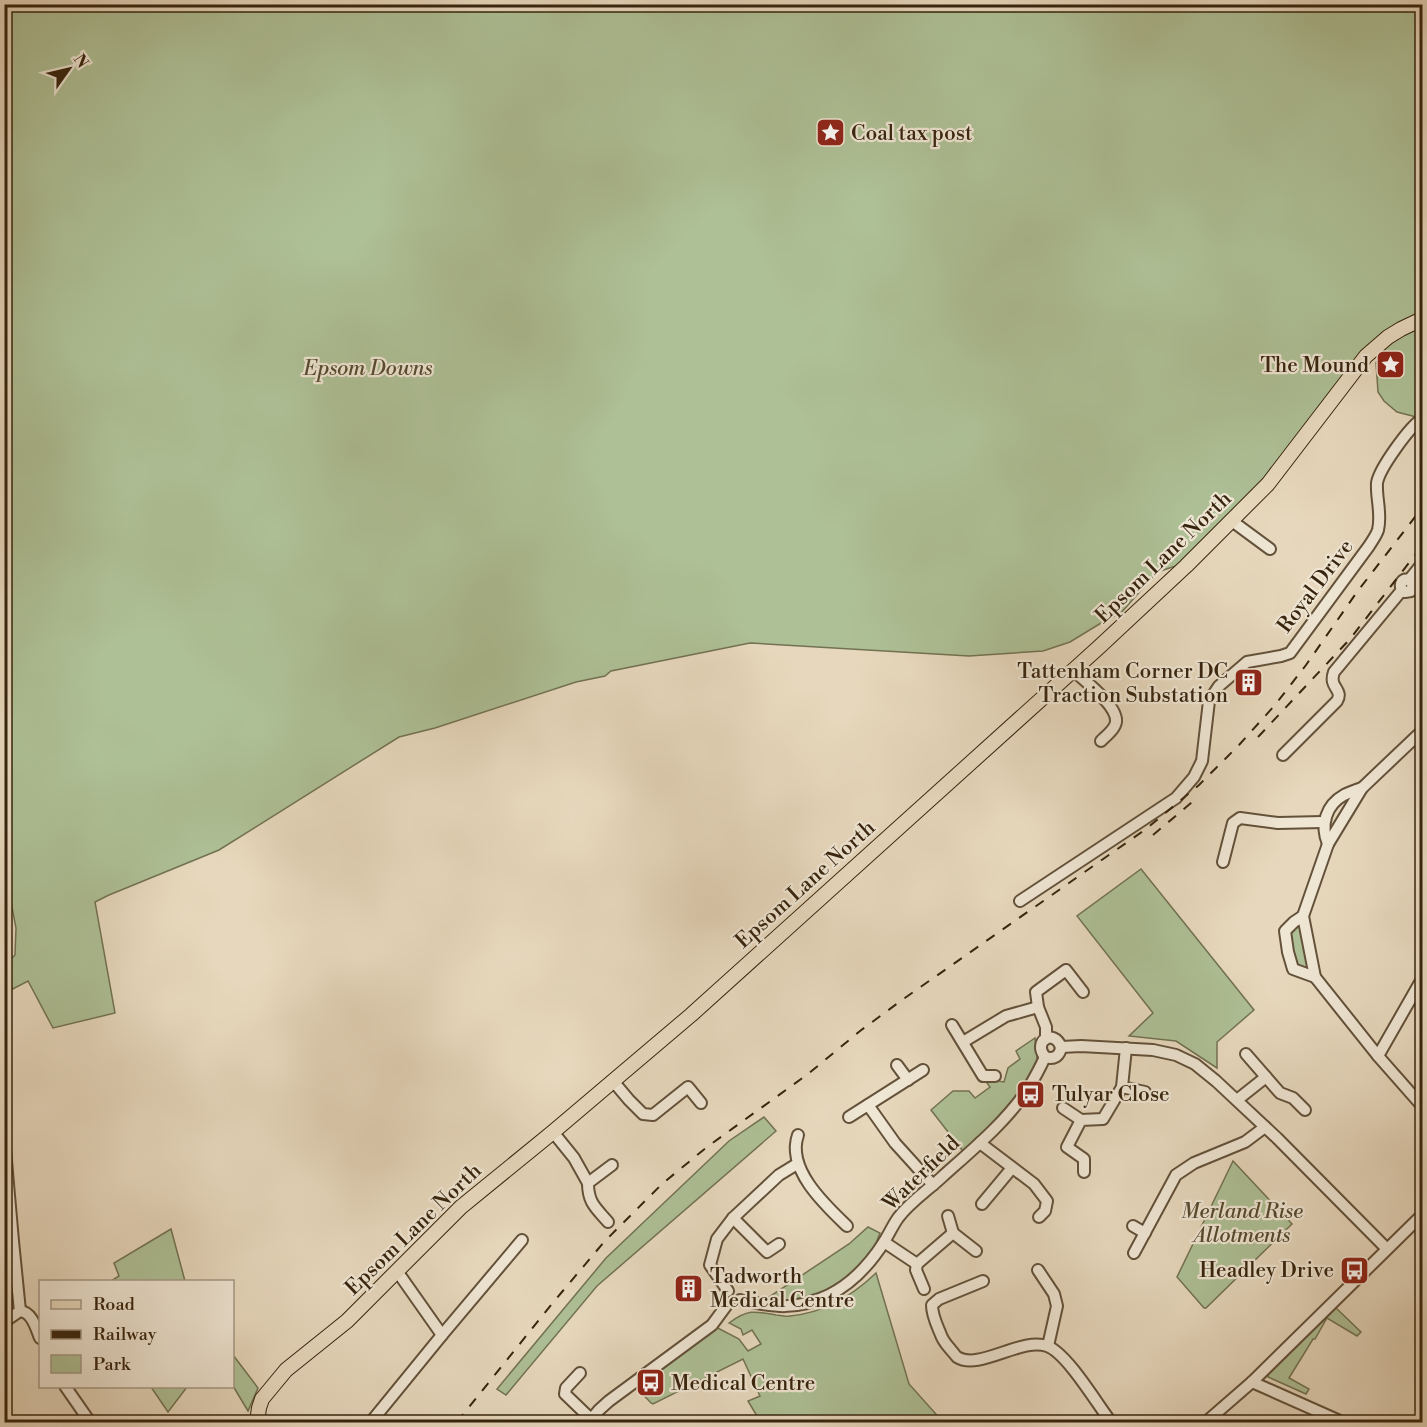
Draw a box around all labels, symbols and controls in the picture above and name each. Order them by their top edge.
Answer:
north arrow [39,39,99,99]
text: N [69,50,93,72]
place icon: Coal tax post [814,117,846,149]
place label: Coal tax post [851,121,973,147]
place icon: The Mound [1374,349,1406,381]
place label: The Mound [1260,353,1369,379]
park label: Epsom Downs [302,356,433,382]
street label: Epsom Lane North [1090,486,1238,629]
street label: Royal Drive [1272,535,1359,639]
place label: Tattenham Corner DC Traction Substation [1017,659,1228,709]
building icon: Tattenham Corner DC Traction Substation [1233,667,1265,699]
street label: Epsom Lane North [730,815,881,954]
bus stop icon: Tulyar Close [1015,1078,1047,1110]
place label: Tulyar Close [1052,1082,1170,1108]
street label: Waterfield [877,1130,966,1218]
street label: Epsom Lane North [340,1158,488,1301]
park label: Merland Rise Allotments [1181,1199,1303,1249]
bus stop icon: Headley Drive [1339,1254,1371,1286]
place label: Headley Drive [1199,1258,1334,1284]
place label: Tadworth Medical Centre [710,1264,854,1314]
building icon: Tadworth Medical Centre [673,1272,705,1304]
legend [39,1280,234,1388]
text: Road [93,1293,136,1316]
text: Railway [93,1323,157,1346]
text: Park [93,1353,132,1376]
bus stop icon: Medical Centre [634,1367,666,1399]
place label: Medical Centre [671,1371,815,1397]

